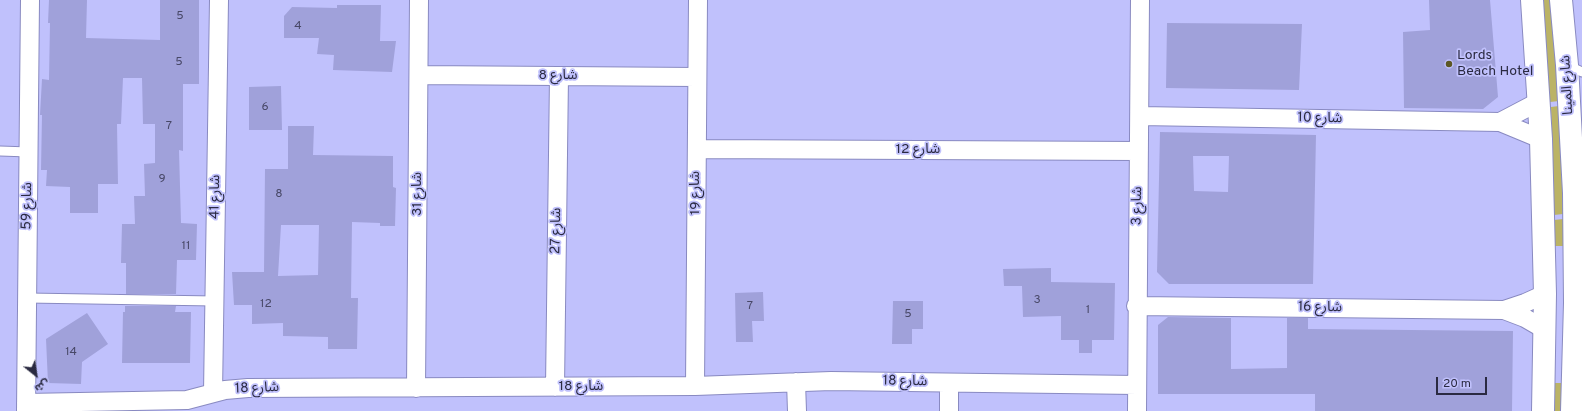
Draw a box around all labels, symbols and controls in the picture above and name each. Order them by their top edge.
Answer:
house number: 5 [176,10,184,24]
house number: 4 [294,20,302,34]
place label: Lords Beach Hotel [1457,48,1533,80]
street label: شارع المينا [1558,55,1578,115]
house number: 5 [175,56,183,70]
marker: Lords Beach Hotel [1444,59,1454,69]
street label: شارع 8 [538,68,578,84]
house number: 6 [261,101,269,115]
street label: شارع 10 [1297,110,1343,128]
house number: 7 [166,120,172,134]
street label: شارع 12 [896,142,940,158]
street label: شارع 19 [688,171,704,215]
street label: شارع 31 [410,172,426,216]
house number: 9 [158,173,166,187]
street label: شارع 41 [207,175,225,219]
street label: شارع 59 [19,182,37,230]
street label: شارع 3 [1129,186,1147,226]
house number: 8 [275,188,283,202]
street label: شارع 27 [548,208,566,254]
house number: 11 [182,240,190,254]
house number: 3 [1033,294,1041,308]
house number: 12 [260,298,272,312]
street label: شارع 16 [1298,299,1342,317]
house number: 7 [747,300,753,314]
house number: 1 [1086,304,1090,318]
house number: 5 [904,308,912,322]
house number: 14 [65,346,77,360]
north arrow [16,355,56,395]
scale bar [1438,369,1489,395]
street label: شارع 18 [883,373,927,391]
text: ش [32,376,52,395]
text: 20 m [1443,376,1471,392]
street label: شارع 18 [559,379,603,395]
street label: شارع 18 [235,380,279,398]

